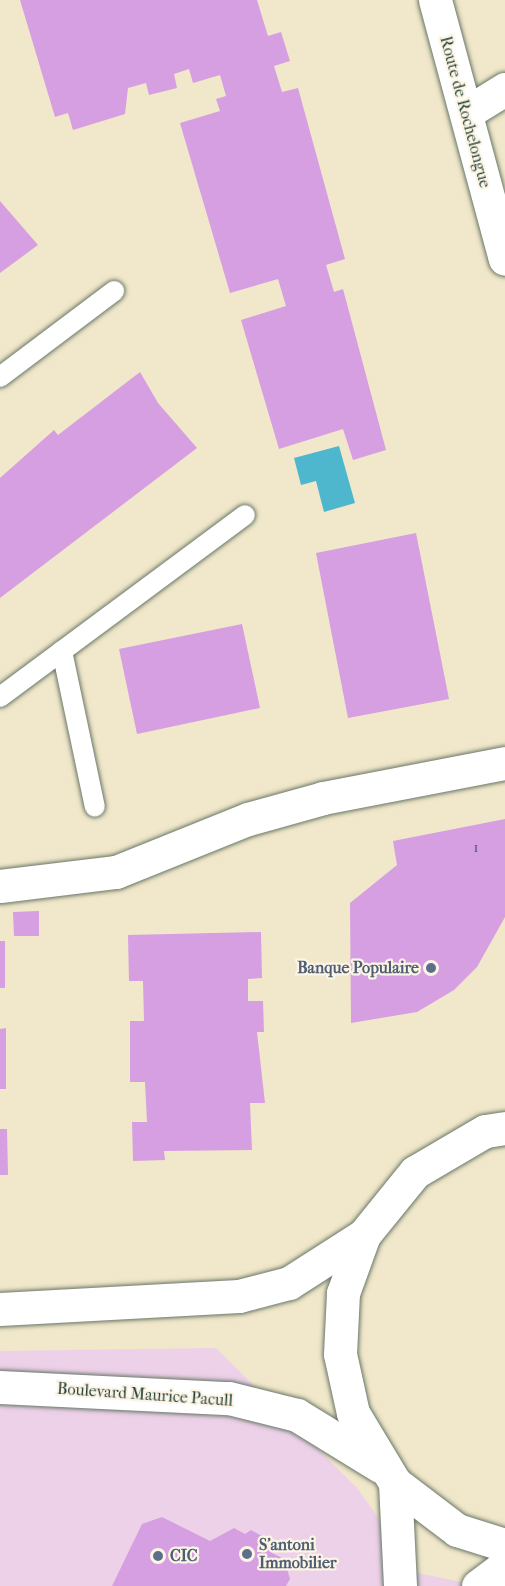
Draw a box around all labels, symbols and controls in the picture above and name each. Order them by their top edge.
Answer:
street label: Route de Rochelongue [436,34,494,190]
house number: 1 [474,840,478,856]
place label: Banque Populaire [297,958,419,978]
marker: Banque Populaire [424,961,438,975]
street label: Boulevard Maurice Pacull [56,1379,234,1411]
place label: S'antoni Immobilier [259,1535,337,1573]
place label: CIC [170,1546,198,1566]
marker: S'antoni Immobilier [240,1547,254,1561]
marker: CIC [151,1549,165,1563]

